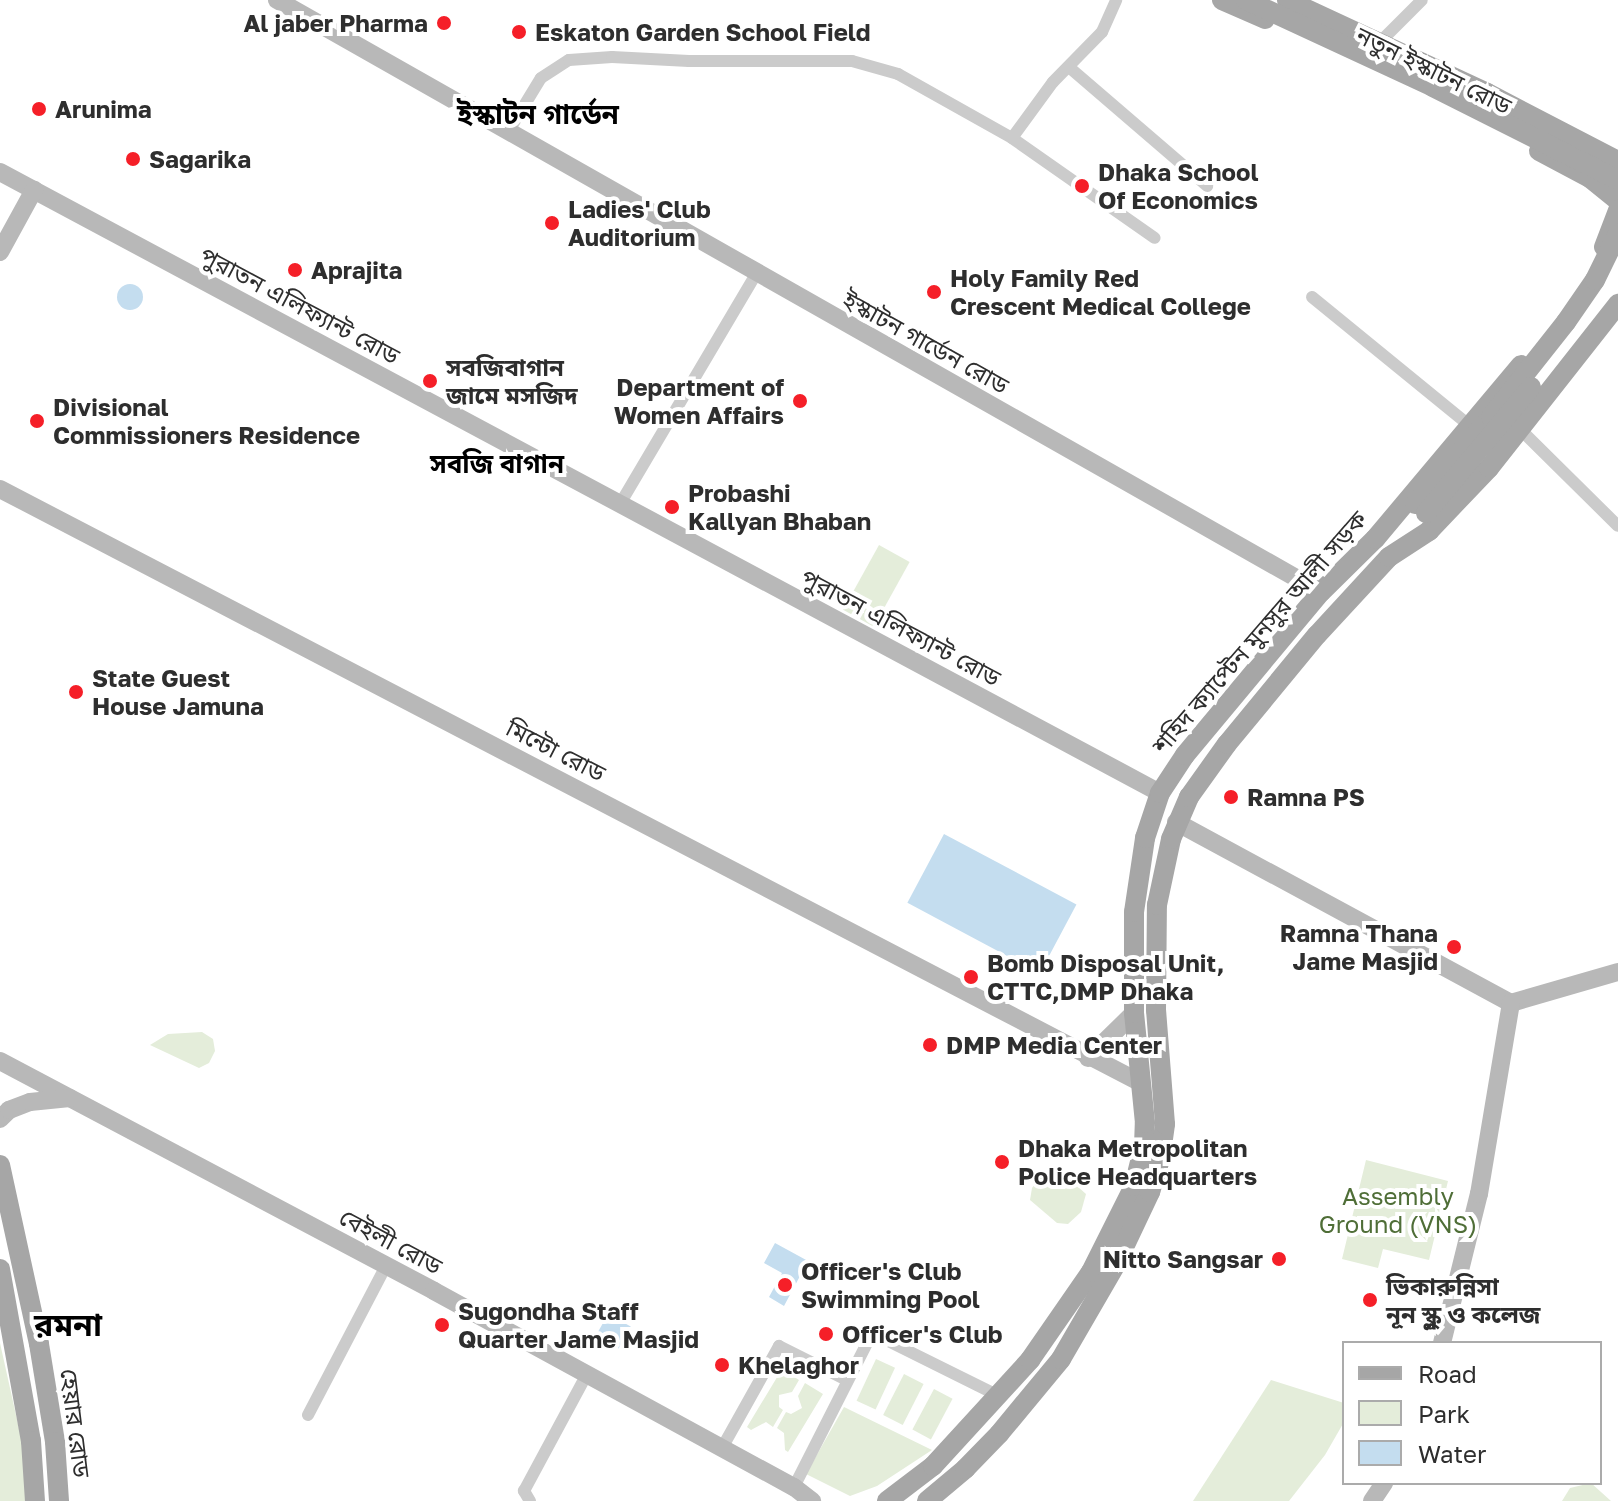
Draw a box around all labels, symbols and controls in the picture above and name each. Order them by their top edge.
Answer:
place label: Al jaber Pharma [244,9,428,37]
marker: Al jaber Pharma [435,14,453,32]
place label: Eskaton Garden School Field [535,18,870,46]
street label: নতুন ইস্কাটন রোড [1352,20,1516,120]
marker: Eskaton Garden School Field [510,23,528,41]
place label: Arunima [55,95,152,123]
district label: ইস্কাটন গার্ডেন [457,97,619,131]
marker: Arunima [30,100,48,118]
place label: Sagarika [149,145,251,173]
marker: Sagarika [124,150,142,168]
place label: Dhaka School Of Economics [1098,158,1258,214]
marker: Dhaka School Of Economics [1073,177,1091,195]
place label: Ladies' Club Auditorium [568,195,711,251]
marker: Ladies' Club Auditorium [543,214,561,232]
street label: পুরাতন এলিফ্যান্ট রোড [195,240,405,370]
place label: Aprajita [311,256,402,284]
marker: Aprajita [286,261,304,279]
place label: Holy Family Red Crescent Medical College [950,264,1251,320]
marker: Holy Family Red Crescent Medical College [925,283,943,301]
street label: ইস্কাটন গার্ডেন রোড [838,285,1014,399]
place label: সবজিবাগান জামে মসজিদ [446,353,578,409]
marker: সবজিবাগান জামে মসজিদ [421,372,439,390]
place label: Department of Women Affairs [614,373,784,429]
marker: Department of Women Affairs [791,392,809,410]
place label: Divisional Commissioners Residence [53,393,360,449]
marker: Divisional Commissioners Residence [28,412,46,430]
district label: সবজি বাগান [430,448,564,480]
place label: Probashi Kallyan Bhaban [688,479,871,535]
marker: Probashi Kallyan Bhaban [663,498,681,516]
street label: শহিদ ক্যাপ্টেন মুনসুর আলী সড়ক [1146,505,1372,759]
street label: পুরাতন এলিফ্যান্ট রোড [796,562,1006,692]
place label: State Guest House Jamuna [92,664,264,720]
marker: State Guest House Jamuna [67,683,85,701]
street label: মিন্টো রোড [502,713,610,787]
place label: Ramna PS [1247,783,1365,811]
marker: Ramna PS [1222,788,1240,806]
place label: Ramna Thana Jame Masjid [1280,919,1438,975]
marker: Ramna Thana Jame Masjid [1445,938,1463,956]
place label: Bomb Disposal Unit, CTTC,DMP Dhaka [987,949,1224,1005]
marker: Bomb Disposal Unit, CTTC,DMP Dhaka [962,968,980,986]
place label: DMP Media Center [946,1031,1162,1059]
marker: DMP Media Center [921,1036,939,1054]
place label: Dhaka Metropolitan Police Headquarters [1018,1134,1257,1190]
marker: Dhaka Metropolitan Police Headquarters [993,1153,1011,1171]
park label: Assembly Ground (VNS) [1319,1182,1477,1238]
street label: বেইলী রোড [335,1202,447,1280]
place label: Nitto Sangsar [1103,1245,1263,1273]
marker: Nitto Sangsar [1270,1250,1288,1268]
place label: Officer's Club Swimming Pool [801,1257,980,1313]
place label: ভিকারুন্নিসা নূন স্কুল ও কলেজ [1386,1272,1541,1328]
marker: Officer's Club Swimming Pool [776,1276,794,1294]
marker: ভিকারুন্নিসা নূন স্কুল ও কলেজ [1361,1291,1379,1309]
place label: Sugondha Staff Quarter Jame Masjid [458,1297,699,1353]
district label: রমনা [34,1305,102,1343]
marker: Sugondha Staff Quarter Jame Masjid [433,1316,451,1334]
place label: Officer's Club [842,1320,1002,1348]
marker: Officer's Club [817,1325,835,1343]
legend [1342,1341,1602,1485]
place label: Khelaghor [738,1351,859,1379]
marker: Khelaghor [713,1356,731,1374]
text: Road [1418,1359,1477,1388]
street label: হেয়ার রোড [55,1367,97,1479]
text: Park [1418,1399,1470,1428]
text: Water [1418,1439,1486,1468]

